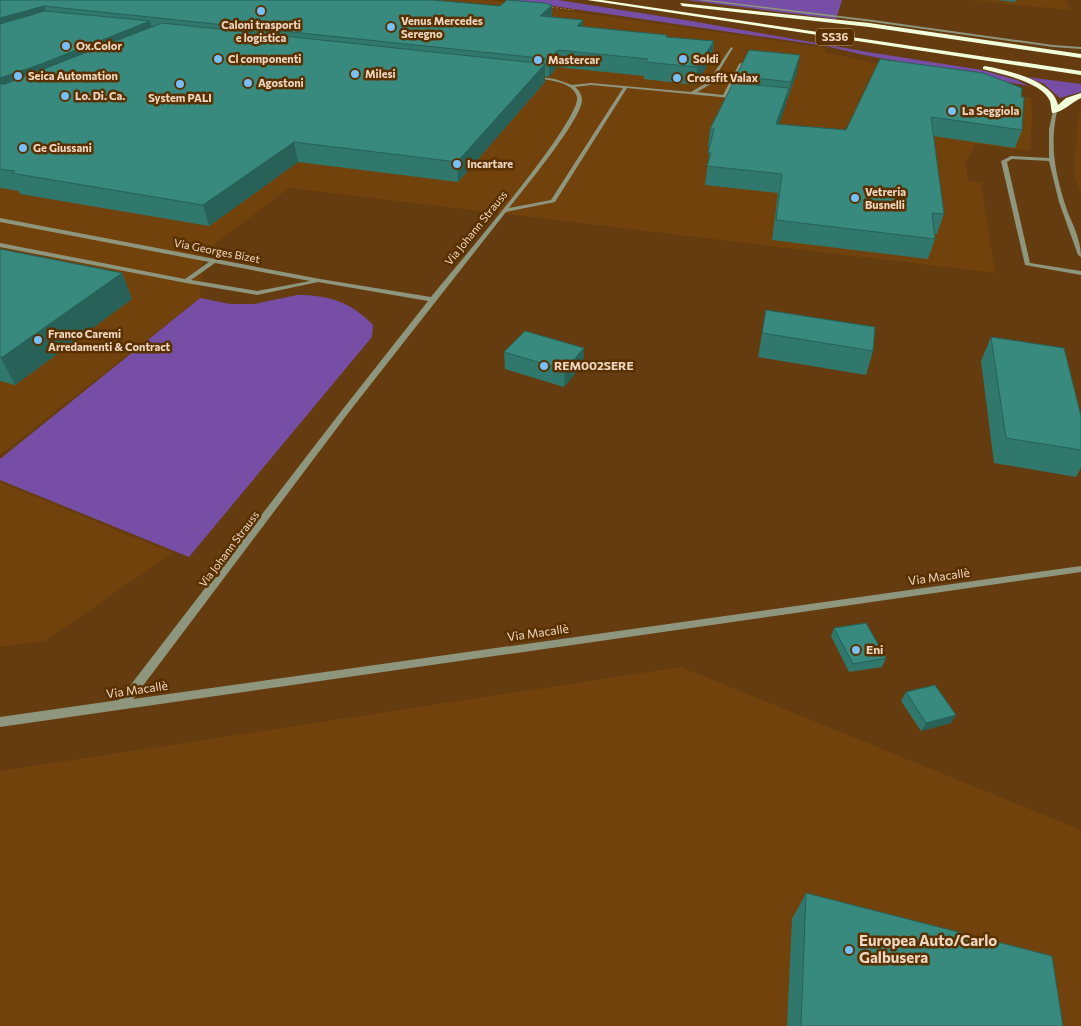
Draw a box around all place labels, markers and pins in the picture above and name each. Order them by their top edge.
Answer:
marker: Caloni trasporti e logistica [255,5,267,17]
place label: Venus Mercedes Seregno [401,14,483,40]
place label: Caloni trasporti e logistica [221,18,301,44]
marker: Venus Mercedes Seregno [385,21,397,33]
place label: Ox.Color [76,39,122,52]
marker: Ox.Color [60,40,72,52]
place label: Cl componenti [228,52,301,65]
place label: Soldi [693,52,719,65]
marker: Cl componenti [212,53,224,65]
place label: Mastercar [548,53,600,66]
marker: Soldi [677,53,689,65]
marker: Mastercar [532,54,544,66]
place label: Milesi [365,67,396,80]
marker: Milesi [349,68,361,80]
place label: Seica Automation [28,69,118,82]
marker: Seica Automation [12,70,24,82]
place label: Crossfit Valax [687,71,759,84]
marker: Crossfit Valax [671,72,683,84]
place label: Agostoni [258,76,304,89]
marker: Agostoni [242,77,254,89]
marker: System PALI [174,78,186,90]
place label: Lo. Di. Ca. [75,89,125,102]
marker: Lo. Di. Ca. [59,90,71,102]
place label: System PALI [148,91,212,104]
place label: La Seggiola [962,104,1019,117]
marker: La Seggiola [946,105,958,117]
place label: Ge Giussani [33,141,92,154]
marker: Ge Giussani [17,142,29,154]
place label: Incartare [467,157,513,170]
marker: Incartare [451,158,463,170]
place label: Vetreria Busnelli [865,185,906,211]
marker: Vetreria Busnelli [849,192,861,204]
place label: Franco Caremi Arredamenti & Contract [48,327,171,353]
marker: Franco Caremi Arredamenti & Contract [32,334,44,346]
place label: REM002SERE [554,358,634,372]
marker: REM002SERE [538,360,550,372]
place label: Eni [866,642,883,656]
marker: Eni [850,644,862,656]
place label: Europea Auto/Carlo Galbusera [859,931,997,966]
marker: Europea Auto/Carlo Galbusera [843,944,855,956]

